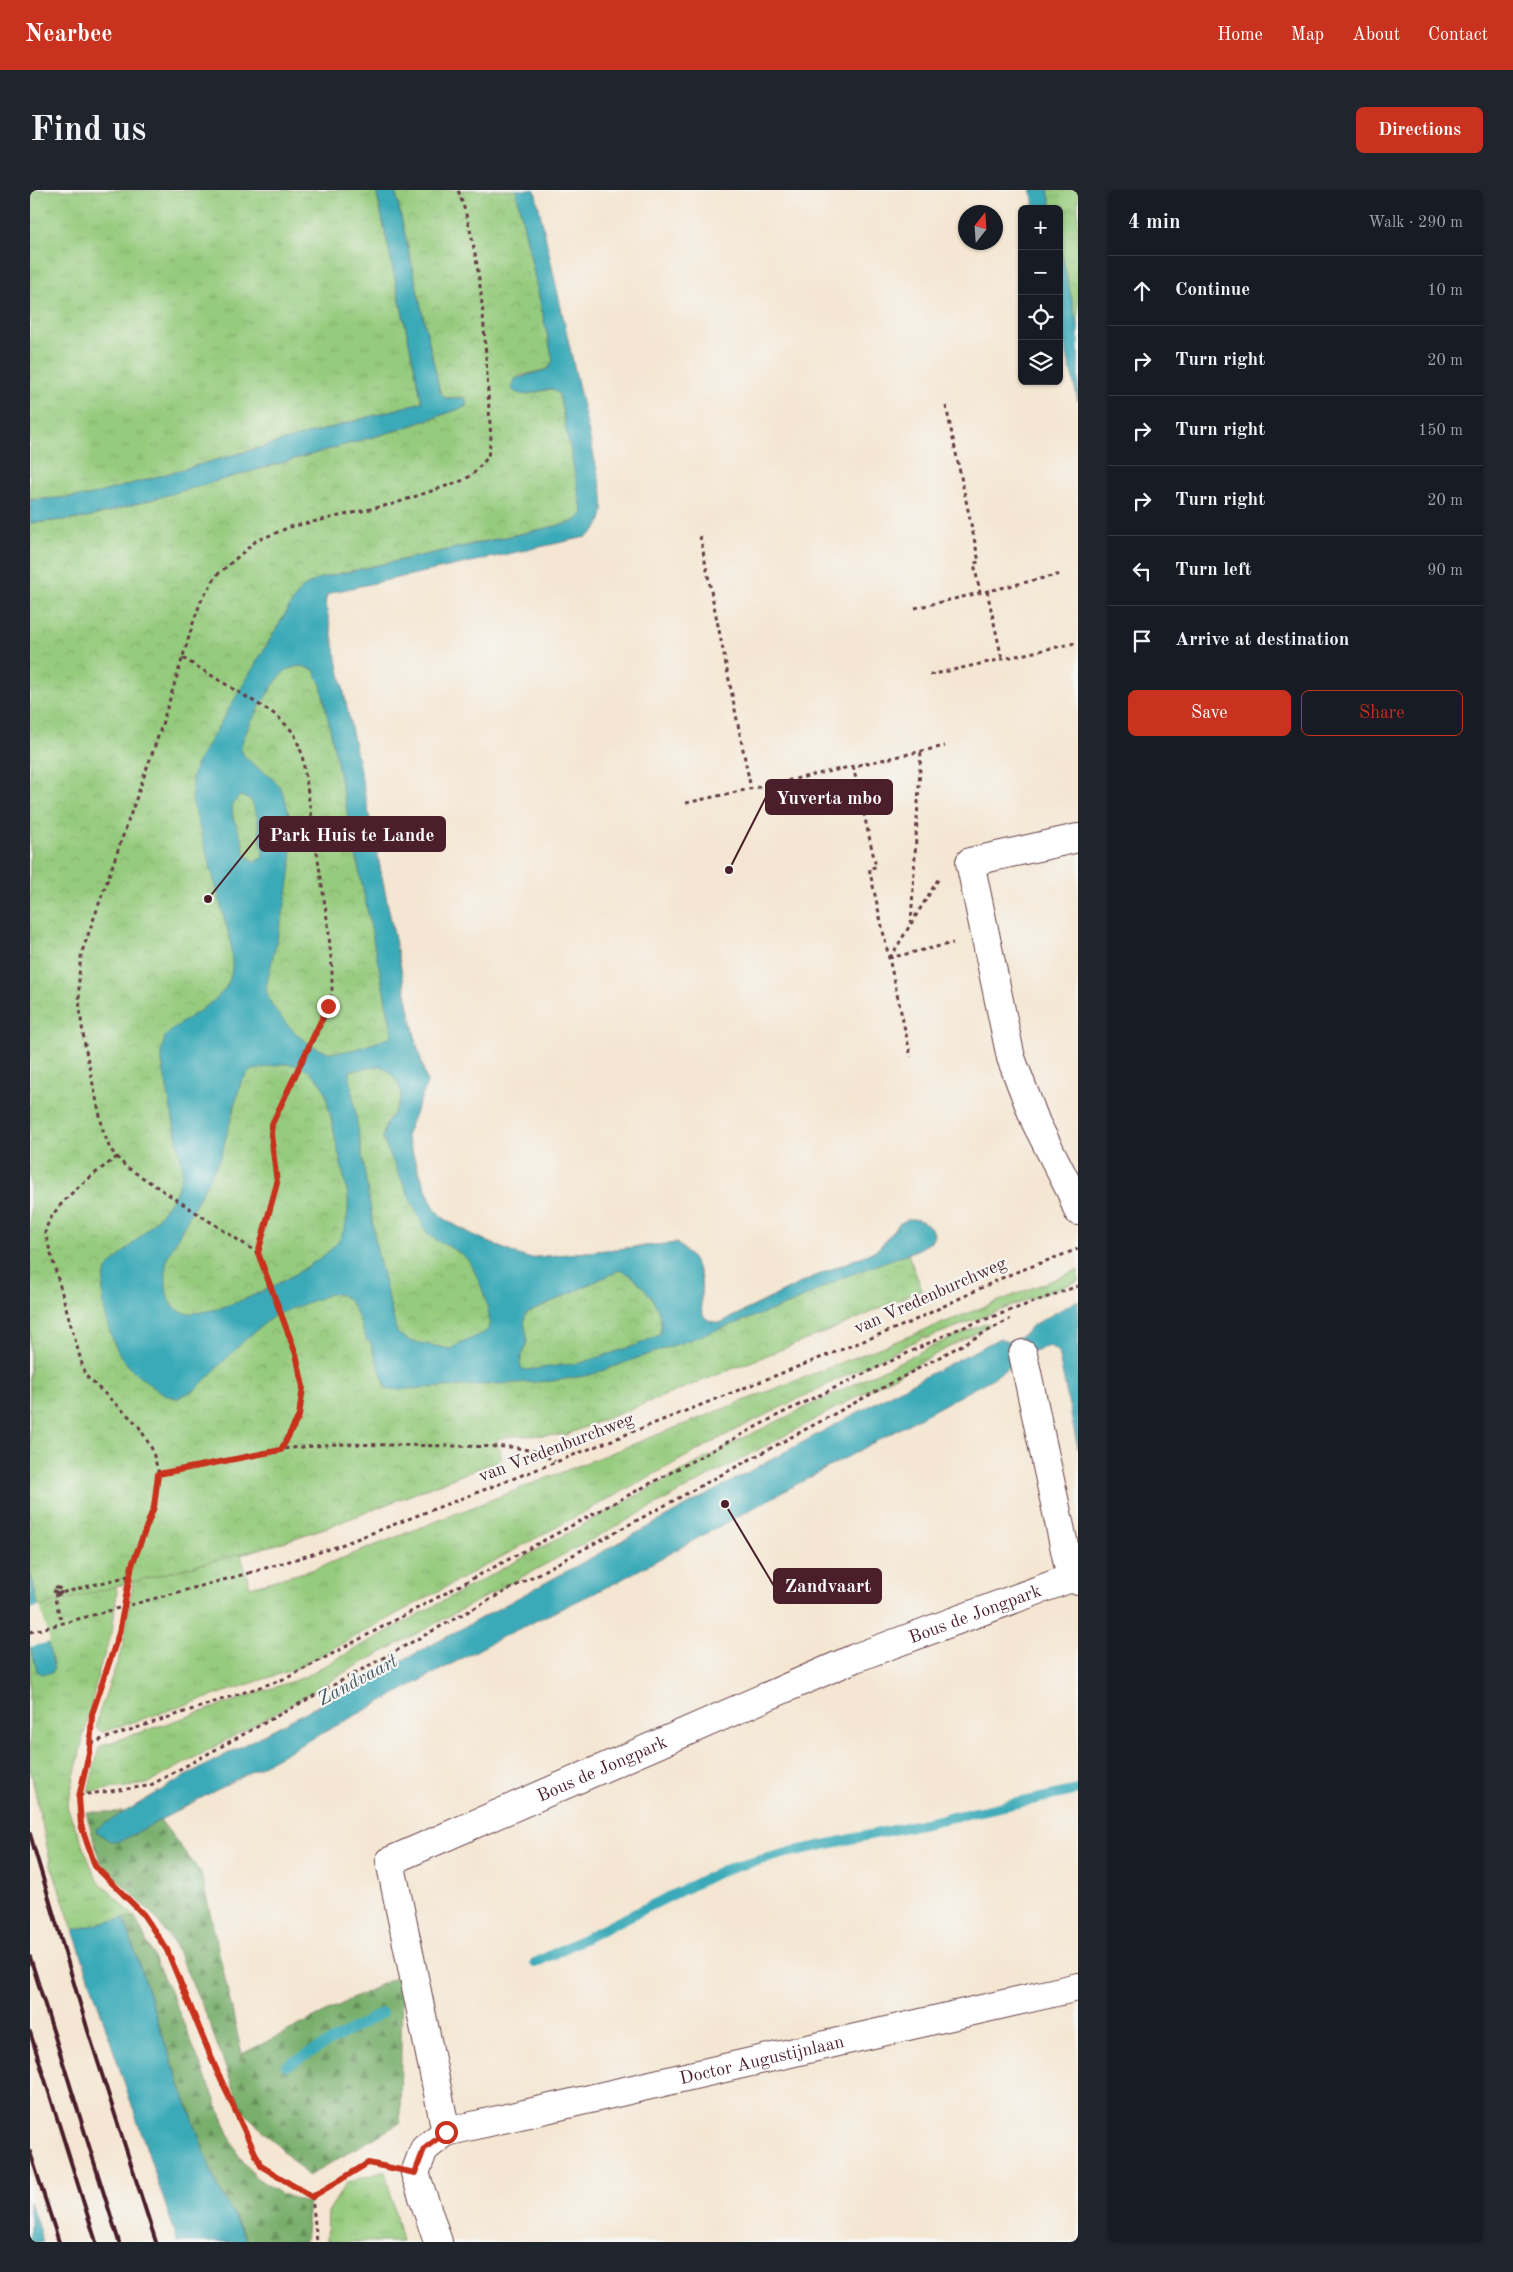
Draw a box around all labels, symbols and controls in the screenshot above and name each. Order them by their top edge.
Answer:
text: Nearbee [25,23,113,47]
text: Home [1217,26,1263,44]
text: Map [1291,26,1324,44]
text: About [1352,26,1400,44]
text: Contact [1428,26,1488,44]
button: Directions [1356,107,1483,153]
text: Find us [30,113,146,148]
north arrow [958,205,1003,250]
map controls [1018,205,1063,385]
button: + [1018,205,1063,250]
text: 4 min [1128,212,1181,233]
text: Walk · 290 m [1368,215,1463,231]
button: − [1018,250,1063,295]
icon: ahead [1128,277,1156,305]
text: Continue [1175,281,1250,300]
text: 10 m [1427,283,1463,299]
button: locate [1018,295,1063,340]
button: layers [1018,340,1063,385]
icon: right [1128,347,1156,375]
text: Turn right [1175,351,1265,370]
text: 20 m [1427,353,1463,369]
icon: right [1128,417,1156,445]
text: Turn right [1175,421,1265,440]
text: 150 m [1418,423,1463,439]
icon: right [1128,487,1156,515]
text: Turn right [1175,491,1265,510]
text: 20 m [1427,493,1463,509]
icon: left [1128,557,1156,585]
text: Turn left [1175,561,1252,580]
text: 90 m [1427,563,1463,579]
icon: arrive [1128,627,1156,655]
text: Arrive at destination [1175,631,1349,650]
button: Save [1128,690,1291,736]
button: Share [1301,690,1463,736]
callout: Yuverta mbo [766,780,892,814]
text: Yuverta mbo [776,790,882,809]
callout: Park Huis te Lande [260,817,445,851]
text: Park Huis te Lande [270,827,434,846]
route end [317,995,340,1018]
street label: van Vredenburchweg [852,1254,1009,1338]
street label: van Vredenburchweg [476,1410,637,1486]
callout: Zandvaart [774,1569,881,1603]
text: Zandvaart [785,1578,871,1597]
street label: Bous de Jongpark [907,1582,1044,1647]
water label: Zandvaart [315,1652,402,1710]
street label: Bous de Jongpark [535,1733,670,1806]
street label: Doctor Augustijnlaan [678,2033,846,2088]
route start [435,2121,458,2144]

